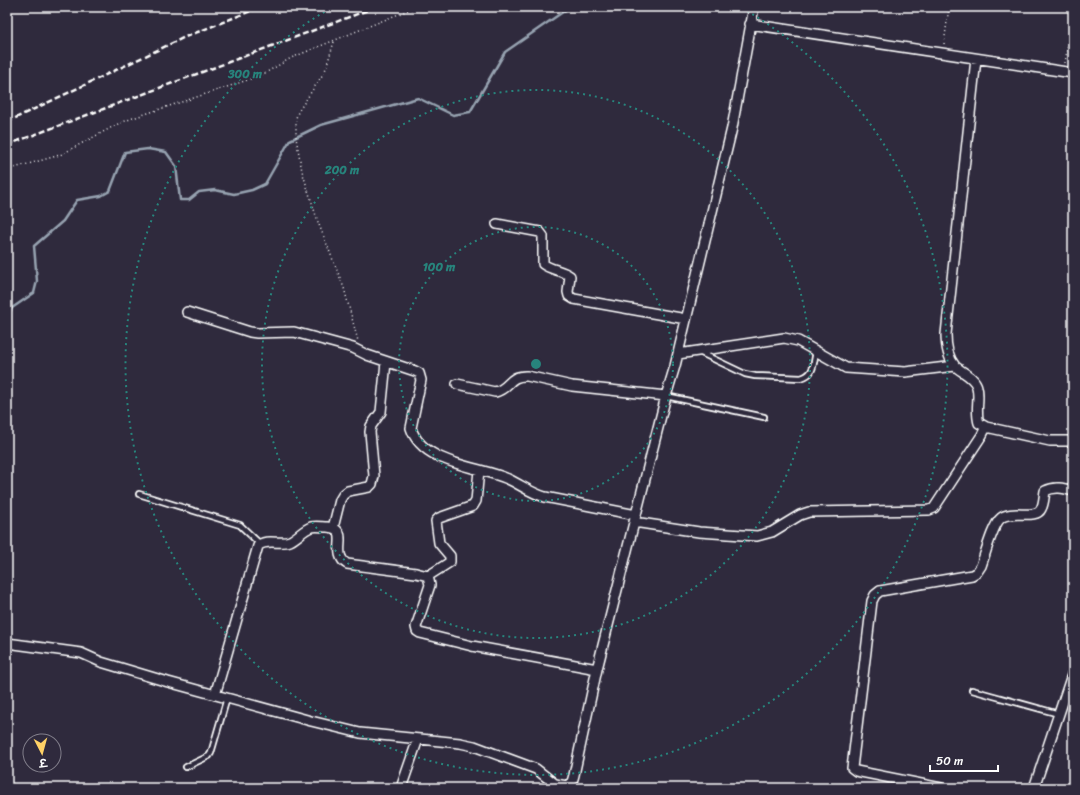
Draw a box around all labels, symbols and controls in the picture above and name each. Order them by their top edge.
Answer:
text: 300 m [227,63,263,85]
text: 200 m [324,159,360,181]
text: 100 m [423,256,456,278]
centre of rings [529,357,543,371]
north arrow [22,733,62,773]
scale bar [930,747,998,773]
text: 50 m [936,750,963,772]
text: उ [37,753,49,772]

